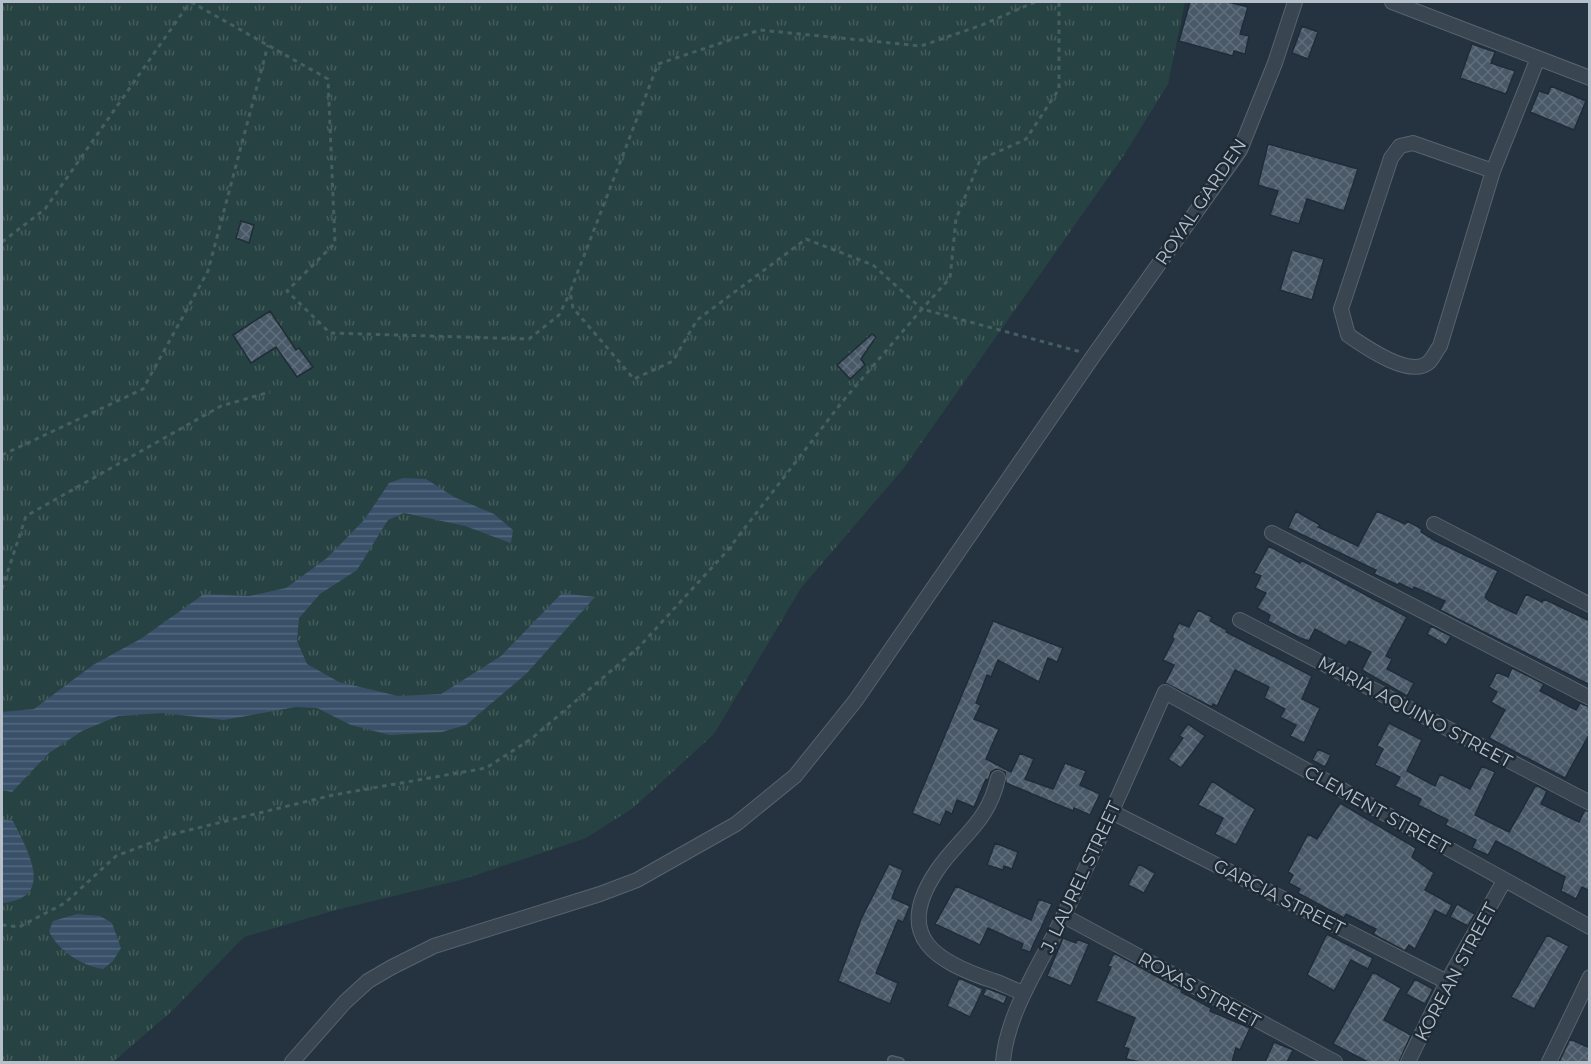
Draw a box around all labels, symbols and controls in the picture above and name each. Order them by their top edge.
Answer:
street label: ROYAL GARDEN [1151,135,1251,269]
street label: MARIA AQUINO STREET [1314,651,1516,773]
street label: CLEMENT STREET [1300,761,1454,859]
street label: J. LAUREL STREET [1036,797,1126,957]
street label: GARCIA STREET [1210,854,1349,940]
street label: KOREAN STREET [1410,899,1502,1045]
street label: ROXAS STREET [1134,947,1264,1033]

